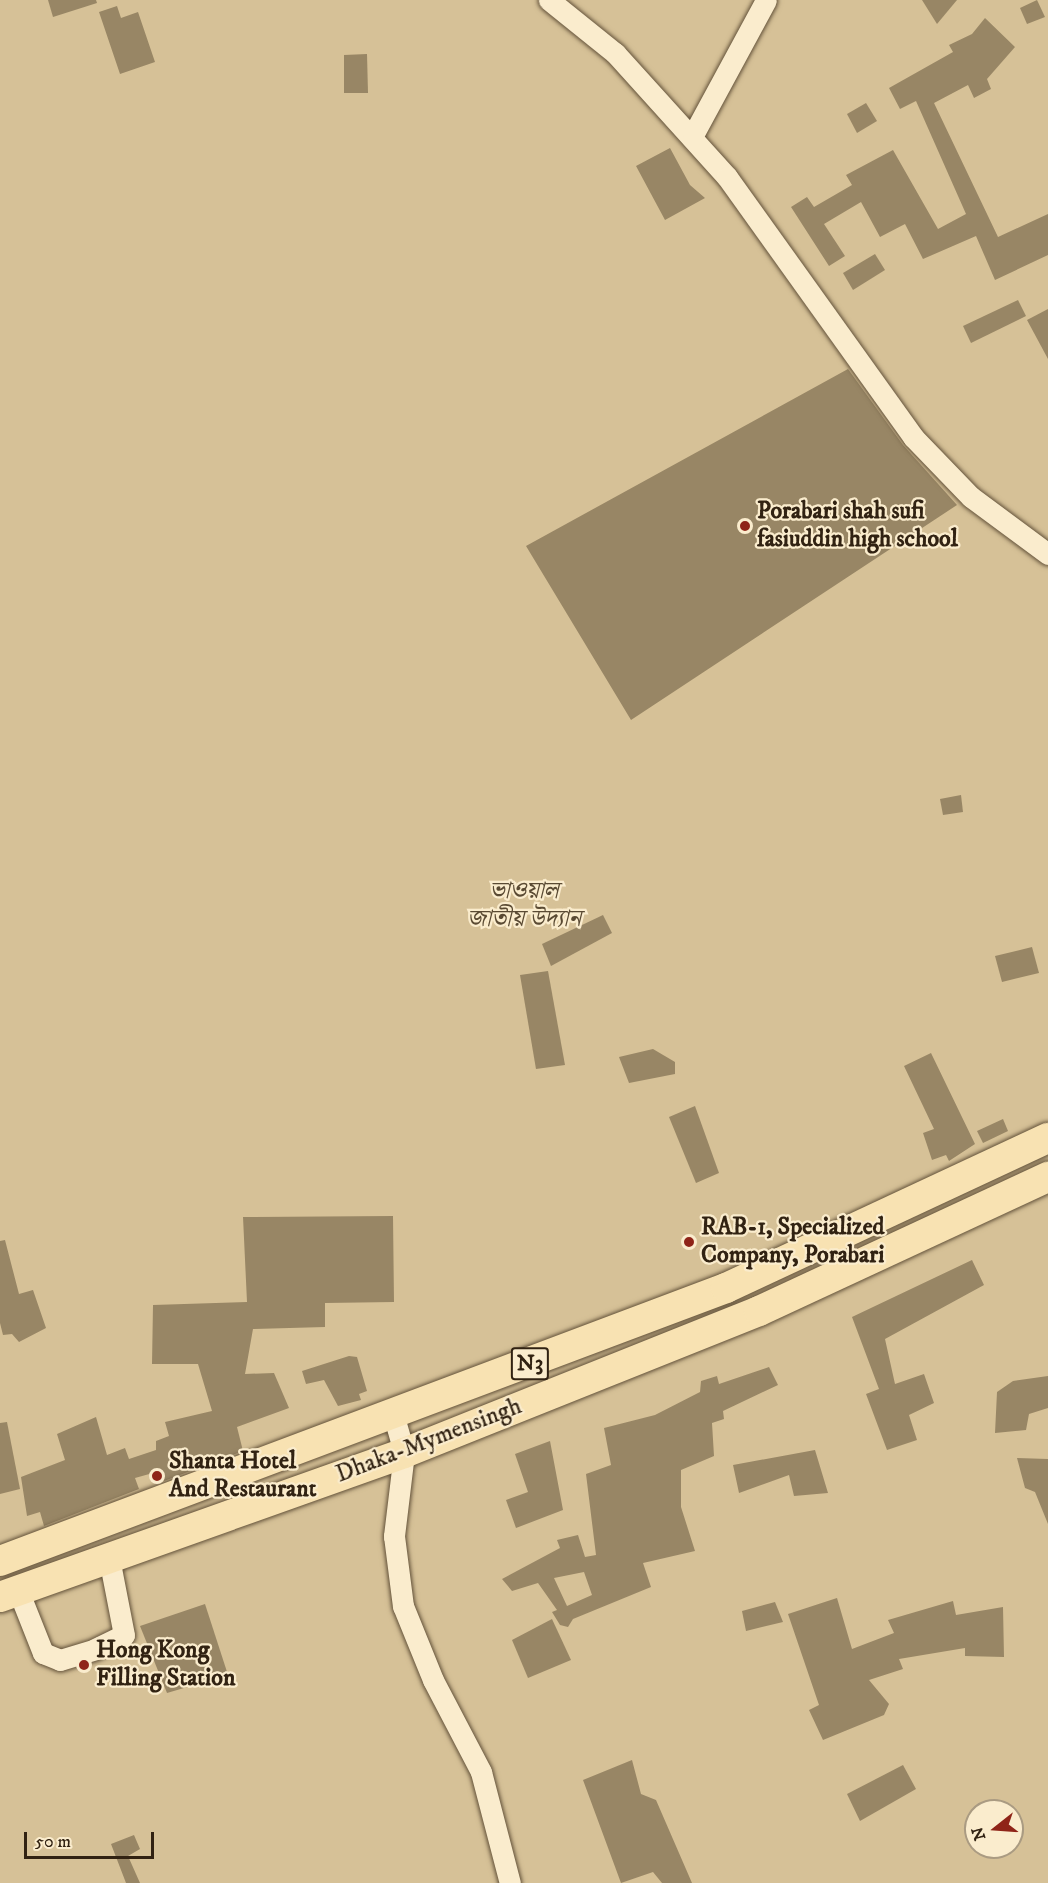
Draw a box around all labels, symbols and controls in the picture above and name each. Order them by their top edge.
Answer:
place label: Porabari shah sufi fasiuddin high school [757,498,958,554]
marker: Porabari shah sufi fasiuddin high school [738,519,752,533]
park label: ভাওয়াল জাতীয় উদ্যান [467,878,581,934]
place label: RAB-1, Specialized Company, Porabari [701,1214,885,1270]
marker: RAB-1, Specialized Company, Porabari [682,1235,696,1249]
road number: N3 [510,1345,550,1383]
street label: Dhaka-Mymensingh [332,1392,526,1490]
place label: Shanta Hotel And Restaurant [169,1448,316,1504]
marker: Shanta Hotel And Restaurant [150,1469,164,1483]
place label: Hong Kong Filling Station [96,1637,235,1693]
marker: Hong Kong Filling Station [77,1658,91,1672]
north arrow [964,1799,1024,1859]
scale bar [27,1820,158,1858]
text: N [967,1824,990,1843]
text: 50 m [35,1831,71,1853]

